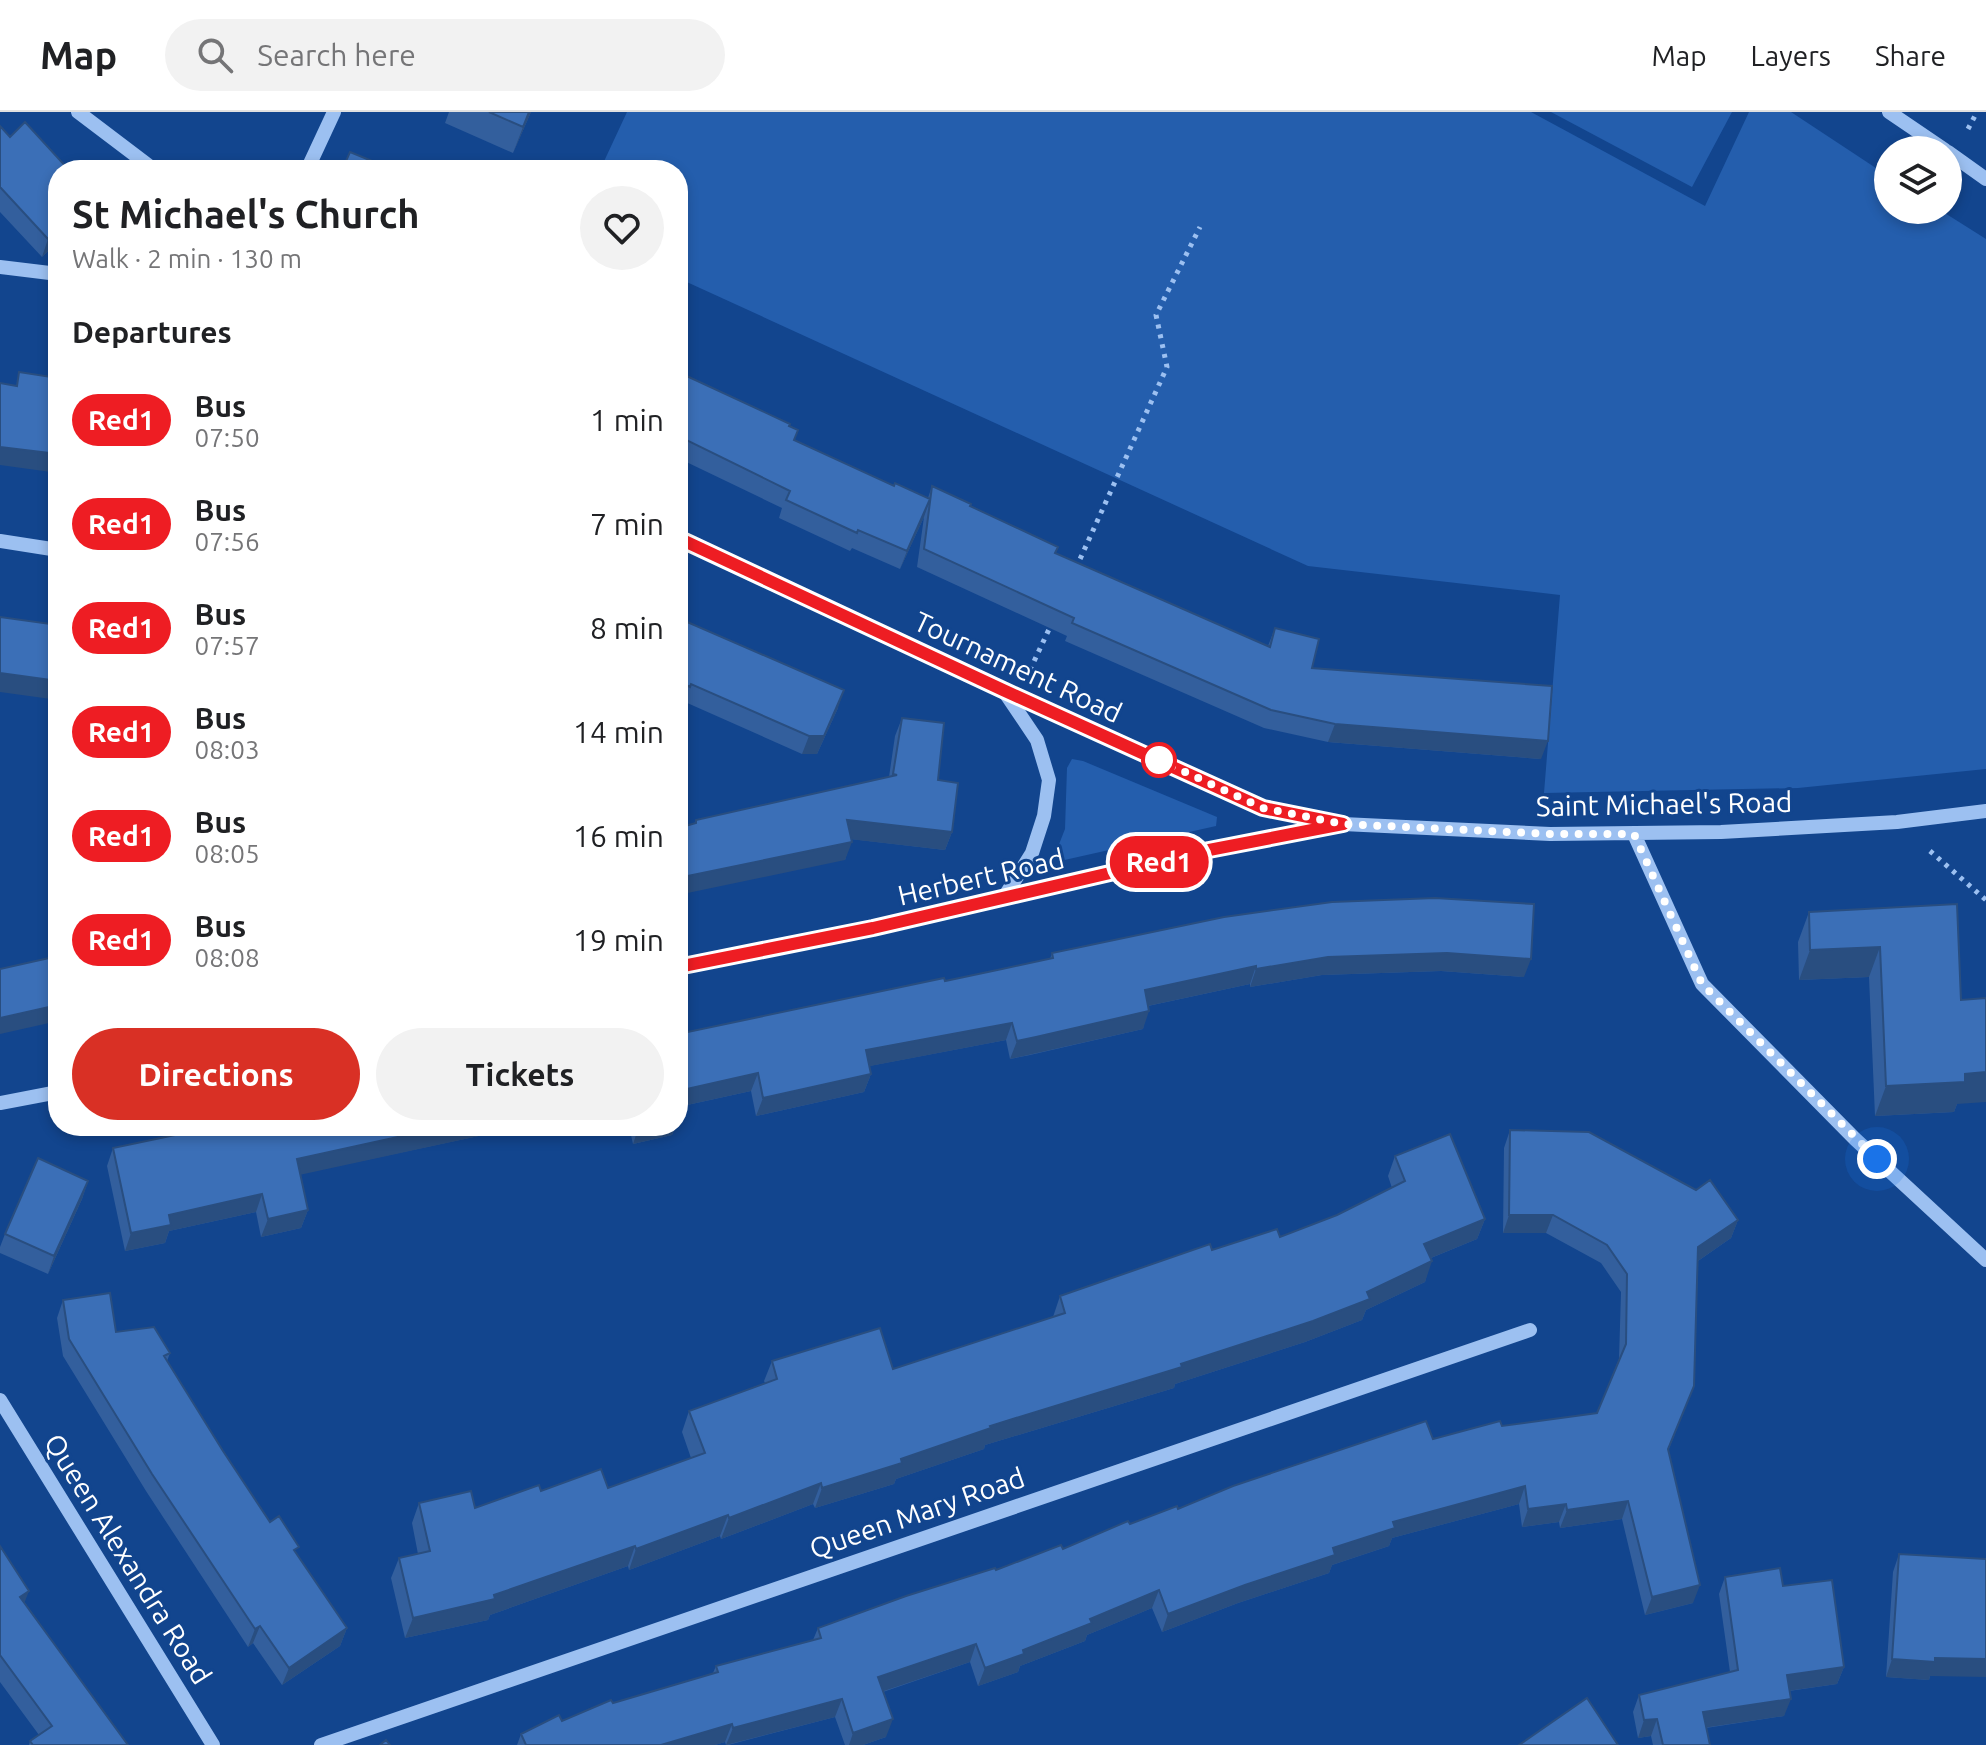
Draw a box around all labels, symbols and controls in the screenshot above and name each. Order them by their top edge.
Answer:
search box [165,19,725,91]
icon: search [193,33,237,77]
text: Map [40,34,117,76]
text: Search here [257,38,416,72]
text: Map [1651,40,1707,71]
text: Layers [1751,40,1831,71]
text: Share [1875,40,1946,71]
map controls [1874,136,1962,224]
button: layers [1874,136,1962,224]
button: heart [580,186,664,270]
text: St Michael's Church [72,193,420,235]
text: Walk · 2 min · 130 m [72,244,302,273]
text: Departures [72,315,232,349]
text: Bus [195,389,246,423]
text: 1 min [590,403,664,437]
text: Red1 [88,404,155,435]
text: 07:50 [195,423,260,452]
text: Bus [195,493,246,527]
text: 7 min [590,507,664,541]
text: Red1 [88,508,155,539]
text: 07:56 [195,527,260,556]
text: Bus [195,597,246,631]
street label: Tournament Road [910,605,1127,728]
text: 8 min [590,611,664,645]
text: Red1 [88,612,155,643]
text: 07:57 [195,631,260,660]
text: Bus [195,701,246,735]
text: 14 min [573,715,664,749]
text: Red1 [88,716,155,747]
text: 08:03 [195,735,260,764]
unlabelled marker [1142,743,1176,777]
street label: Saint Michael's Road [1535,786,1792,821]
text: Bus [195,805,246,839]
text: 16 min [573,819,664,853]
text: Red1 [88,820,155,851]
line badge: Red1 [1103,836,1215,888]
text: 08:05 [195,839,260,868]
street label: Herbert Road [895,842,1067,911]
text: Red1 [1126,846,1192,877]
text: Bus [195,909,246,943]
text: 19 min [573,923,664,957]
text: Red1 [88,924,155,955]
text: 08:08 [195,943,260,972]
button: Directions [72,1028,360,1120]
button: Tickets [376,1028,664,1120]
your location [1857,1139,1897,1179]
street label: Queen Alexandra Road [39,1428,218,1689]
street label: Queen Mary Road [805,1461,1028,1564]

